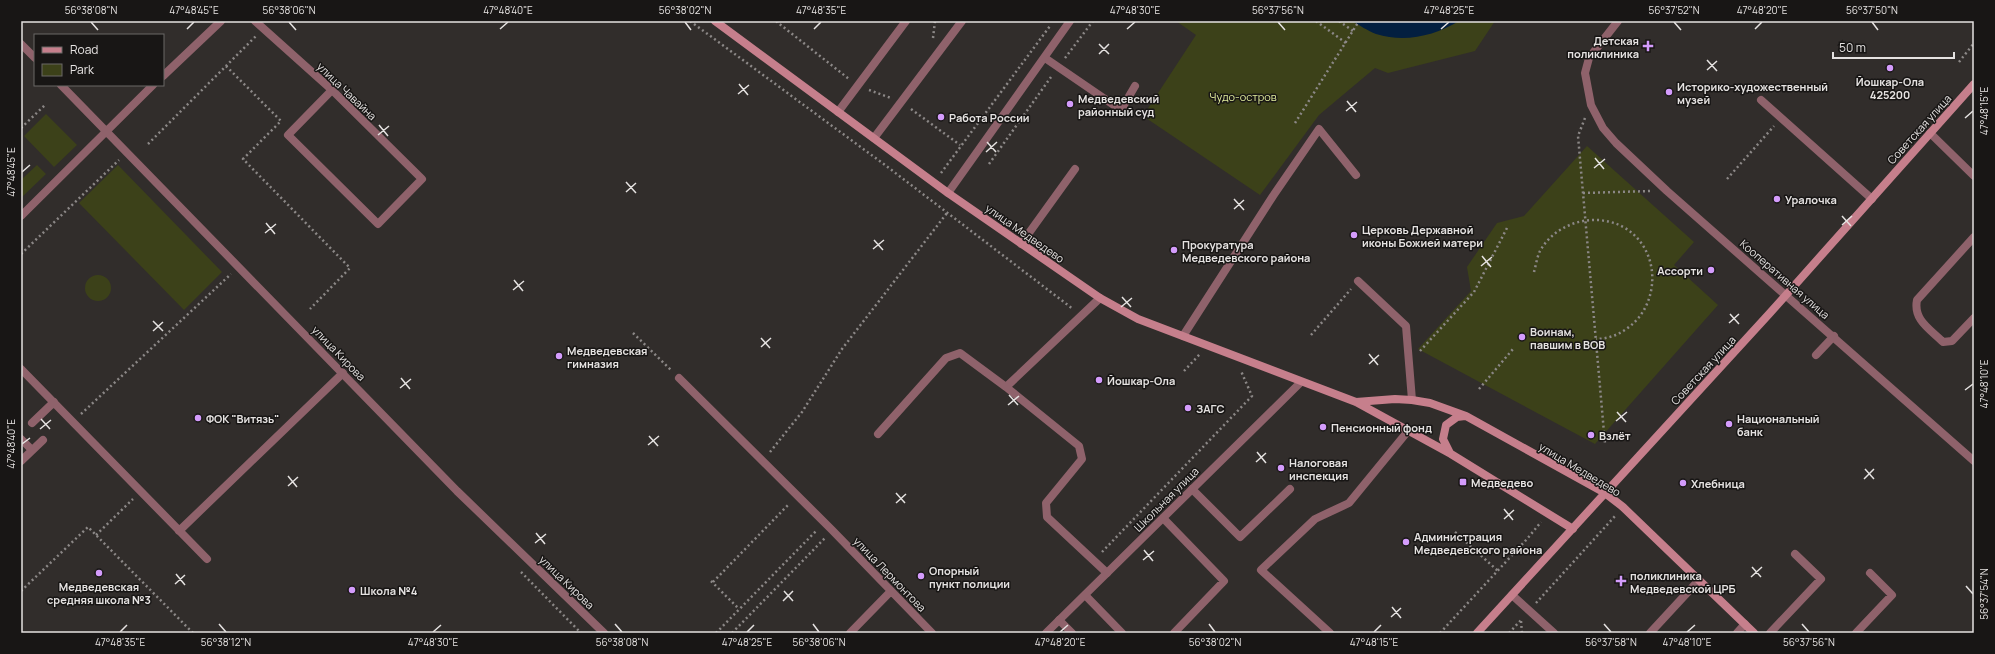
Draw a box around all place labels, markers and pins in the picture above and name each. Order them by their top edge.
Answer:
place label: Детская поликлиника [1567,33,1639,61]
marker: Детская поликлиника [1642,40,1654,52]
marker: Йошкар-Ола 425200 [1885,63,1895,73]
place label: Йошкар-Ола 425200 [1856,74,1924,102]
place label: Историко-художественный музей [1677,79,1828,107]
marker: Историко-художественный музей [1664,87,1674,97]
place label: Медведевский районный суд [1078,91,1159,119]
marker: Медведевский районный суд [1065,99,1075,109]
place label: Работа России [949,110,1030,125]
marker: Работа России [936,112,946,122]
place label: Уралочка [1785,192,1837,207]
marker: Уралочка [1772,194,1782,204]
place label: Церковь Державной иконы Божией матери [1362,222,1483,250]
marker: Церковь Державной иконы Божией матери [1349,230,1359,240]
place label: Прокуратура Медведевского района [1182,237,1310,265]
marker: Прокуратура Медведевского района [1169,245,1179,255]
place label: Ассорти [1657,263,1703,278]
marker: Ассорти [1706,265,1716,275]
place label: Воинам, павшим в ВОВ [1530,324,1605,352]
marker: Воинам, павшим в ВОВ [1517,332,1527,342]
place label: Медведевская гимназия [567,343,648,371]
marker: Медведевская гимназия [554,351,564,361]
place label: Йошкар-Ола [1107,373,1175,388]
marker: Йошкар-Ола [1094,375,1104,385]
place label: ЗАГС [1196,401,1225,416]
marker: ЗАГС [1183,403,1193,413]
place label: ФОК "Витязь" [206,411,279,426]
place label: Национальный банк [1737,411,1820,439]
marker: ФОК "Витязь" [193,413,203,423]
marker: Национальный банк [1724,419,1734,429]
place label: Пенсионный фонд [1331,420,1432,435]
marker: Пенсионный фонд [1318,422,1328,432]
place label: Взлёт [1599,428,1631,443]
marker: Взлёт [1586,430,1596,440]
place label: Налоговая инспекция [1289,455,1348,483]
marker: Налоговая инспекция [1276,463,1286,473]
place label: Медведево [1471,475,1534,490]
place label: Хлебница [1691,476,1745,491]
marker: Медведево [1458,477,1468,487]
marker: Хлебница [1678,478,1688,488]
place label: Администрация Медведевского района [1414,529,1542,557]
marker: Администрация Медведевского района [1401,537,1411,547]
place label: Опорный пункт полиции [929,563,1010,591]
marker: Медведевская средняя школа №3 [94,568,104,578]
place label: поликлиника Медведевской ЦРБ [1630,568,1736,596]
marker: Опорный пункт полиции [916,571,926,581]
marker: поликлиника Медведевской ЦРБ [1615,575,1627,587]
place label: Медведевская средняя школа №3 [47,579,151,607]
place label: Школа №4 [360,583,418,598]
marker: Школа №4 [347,585,357,595]

